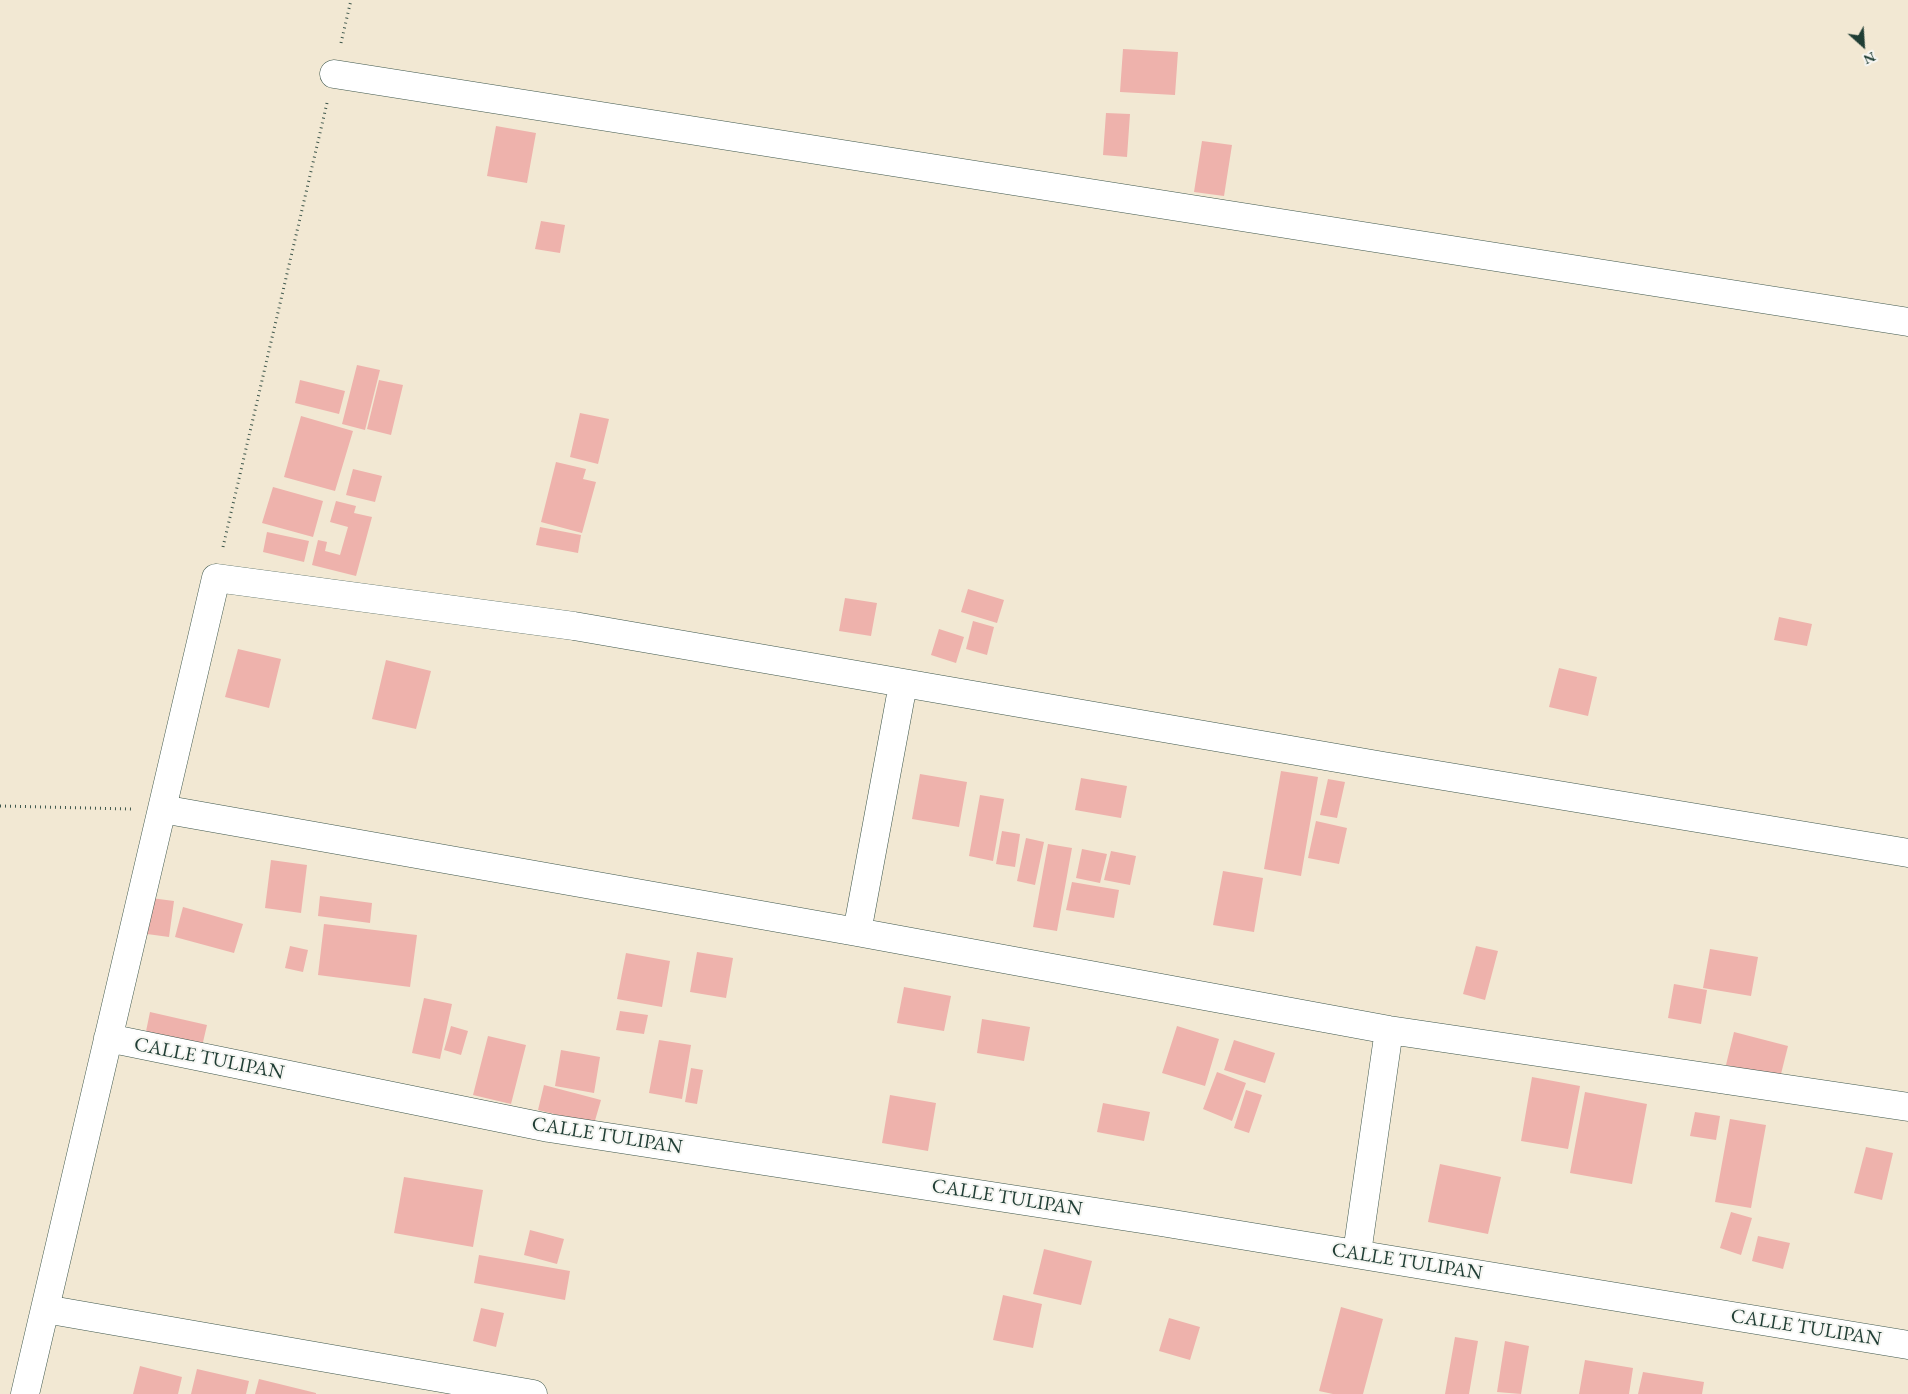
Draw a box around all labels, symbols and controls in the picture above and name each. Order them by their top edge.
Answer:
north arrow [1838,20,1888,70]
text: N [1861,48,1879,69]
street label: CALLE TULIPAN [132,1033,286,1085]
street label: CALLE TULIPAN [530,1112,684,1160]
street label: CALLE TULIPAN [930,1174,1084,1222]
street label: CALLE TULIPAN [1330,1238,1484,1286]
street label: CALLE TULIPAN [1729,1304,1883,1352]

